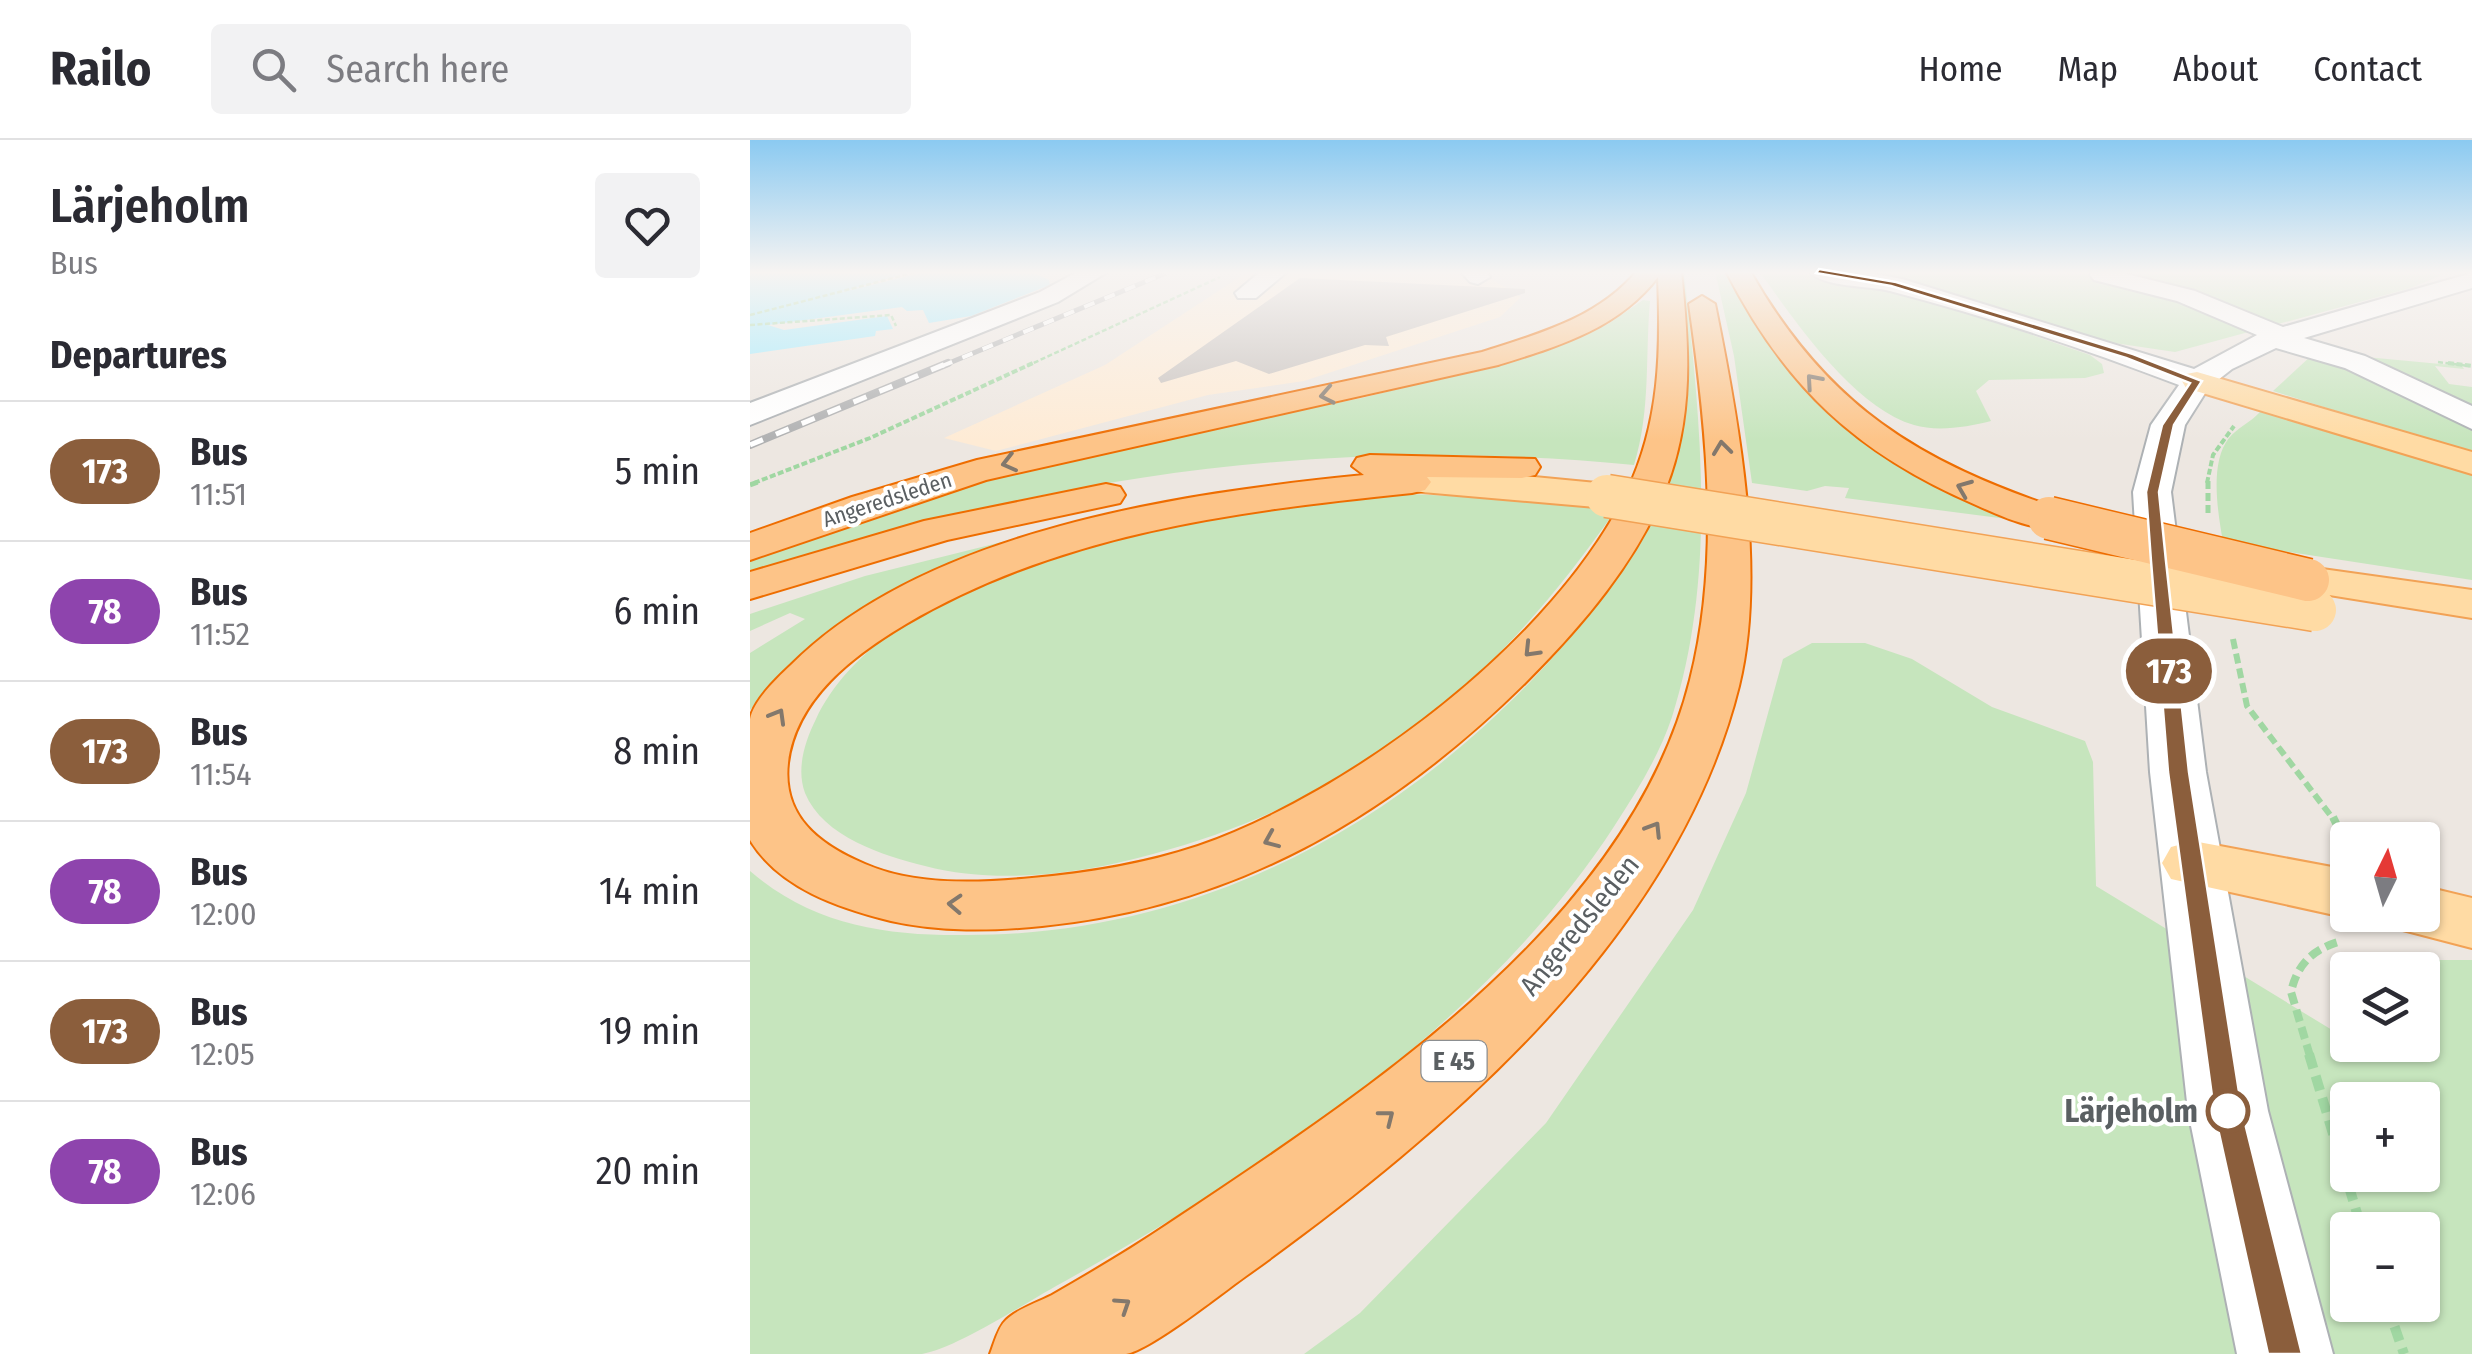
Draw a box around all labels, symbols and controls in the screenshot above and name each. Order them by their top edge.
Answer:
search box [211,24,911,114]
text: Railo [50,40,151,98]
icon: search [246,42,301,97]
text: Search here [326,46,509,92]
text: Home [1919,48,2002,90]
text: Map [2057,48,2118,90]
text: About [2173,48,2258,90]
text: Contact [2313,48,2422,90]
button: heart [595,173,700,278]
text: Lärjeholm [50,177,250,235]
text: Bus [50,244,98,282]
text: Departures [50,332,227,378]
one-way arrow [1806,374,1824,392]
one-way arrow [1319,384,1336,405]
text: Bus [190,429,248,475]
one-way arrow [1712,440,1733,456]
text: 5 min [615,448,700,494]
text: 173 [82,450,128,492]
one-way arrow [1001,451,1018,472]
street label: Angeredsleden [819,466,955,533]
text: 11:51 [190,475,247,513]
one-way arrow [1956,480,1974,500]
text: Bus [190,569,248,615]
text: 6 min [613,588,700,634]
text: 78 [89,590,121,632]
text: 11:52 [190,615,250,653]
one-way arrow [1524,638,1542,656]
line badge: 173 [2112,638,2226,704]
text: 173 [2146,650,2192,692]
text: Bus [190,709,248,755]
one-way arrow [765,709,785,727]
text: 8 min [613,728,700,774]
text: 173 [82,730,128,772]
text: 11:54 [190,755,252,793]
one-way arrow [1642,822,1661,840]
north arrow [2330,822,2440,932]
map controls [2330,822,2440,1322]
one-way arrow [1263,829,1281,849]
text: Bus [190,849,248,895]
street label: Angeredsleden [1513,849,1646,1002]
text: 14 min [599,868,700,914]
text: 78 [89,870,121,912]
one-way arrow [947,894,963,915]
text: 12:00 [190,895,257,933]
button: layers [2330,952,2440,1062]
text: Bus [190,989,248,1035]
text: 19 min [599,1008,700,1054]
text: 173 [82,1010,128,1052]
text: 12:05 [190,1035,255,1073]
road number: E 45 [1422,1041,1486,1081]
button: + [2330,1082,2440,1192]
marker: Lärjeholm [2207,1090,2249,1132]
place label: Lärjeholm [2064,1092,2198,1130]
one-way arrow [1376,1111,1394,1128]
text: Bus [190,1129,248,1175]
text: 20 min [596,1148,700,1194]
text: 78 [89,1150,121,1192]
text: 12:06 [190,1175,256,1213]
button: − [2330,1212,2440,1322]
one-way arrow [1112,1299,1130,1318]

